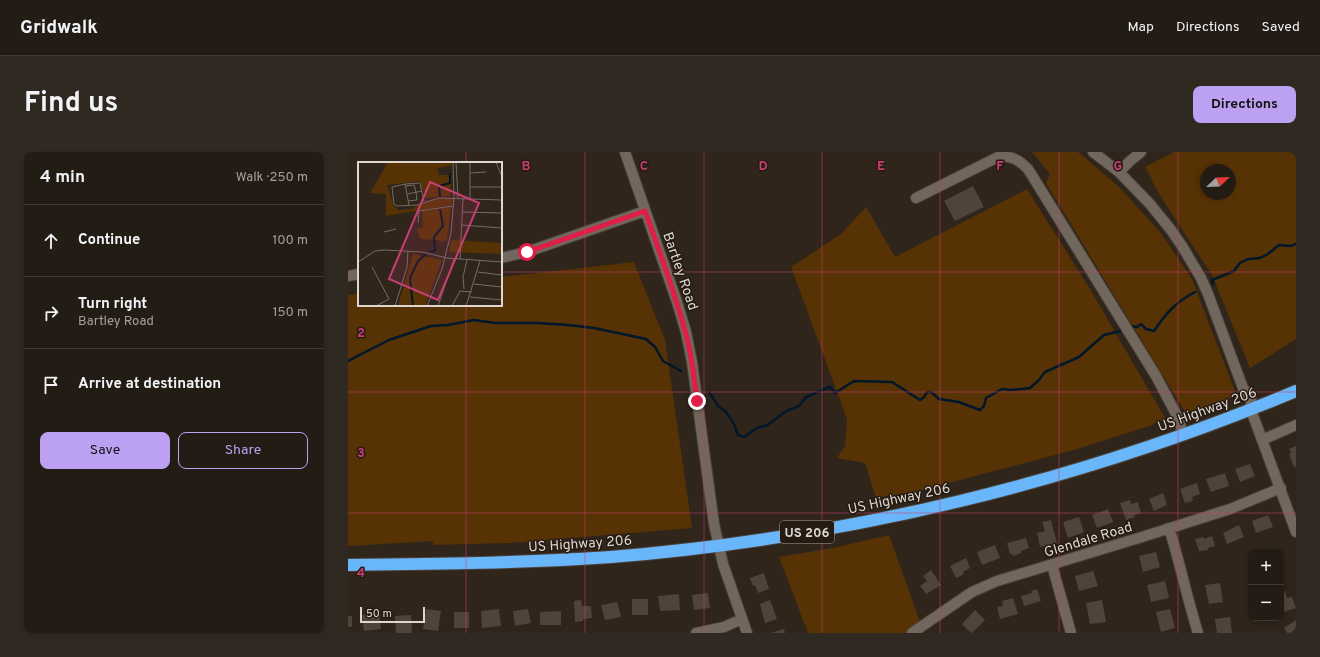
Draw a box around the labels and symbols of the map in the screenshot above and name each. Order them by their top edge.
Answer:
text: B [522,159,531,175]
text: C [640,159,648,175]
text: D [758,159,768,175]
text: E [877,159,885,175]
text: F [996,159,1004,175]
text: G [1114,159,1123,175]
inset map [358,162,502,306]
north arrow [1200,164,1236,200]
street label: Bartley Road [658,230,701,313]
route start [518,243,536,261]
text: 2 [357,326,365,342]
street label: US Highway 206 [1156,385,1259,436]
route end [688,392,706,410]
text: 3 [357,446,365,462]
street label: US Highway 206 [847,480,952,519]
street label: Glendale Road [1042,519,1135,562]
road number: US 206 [780,521,834,543]
street label: US Highway 206 [528,532,633,557]
text: 4 [357,566,365,582]
scale bar [360,605,425,624]

